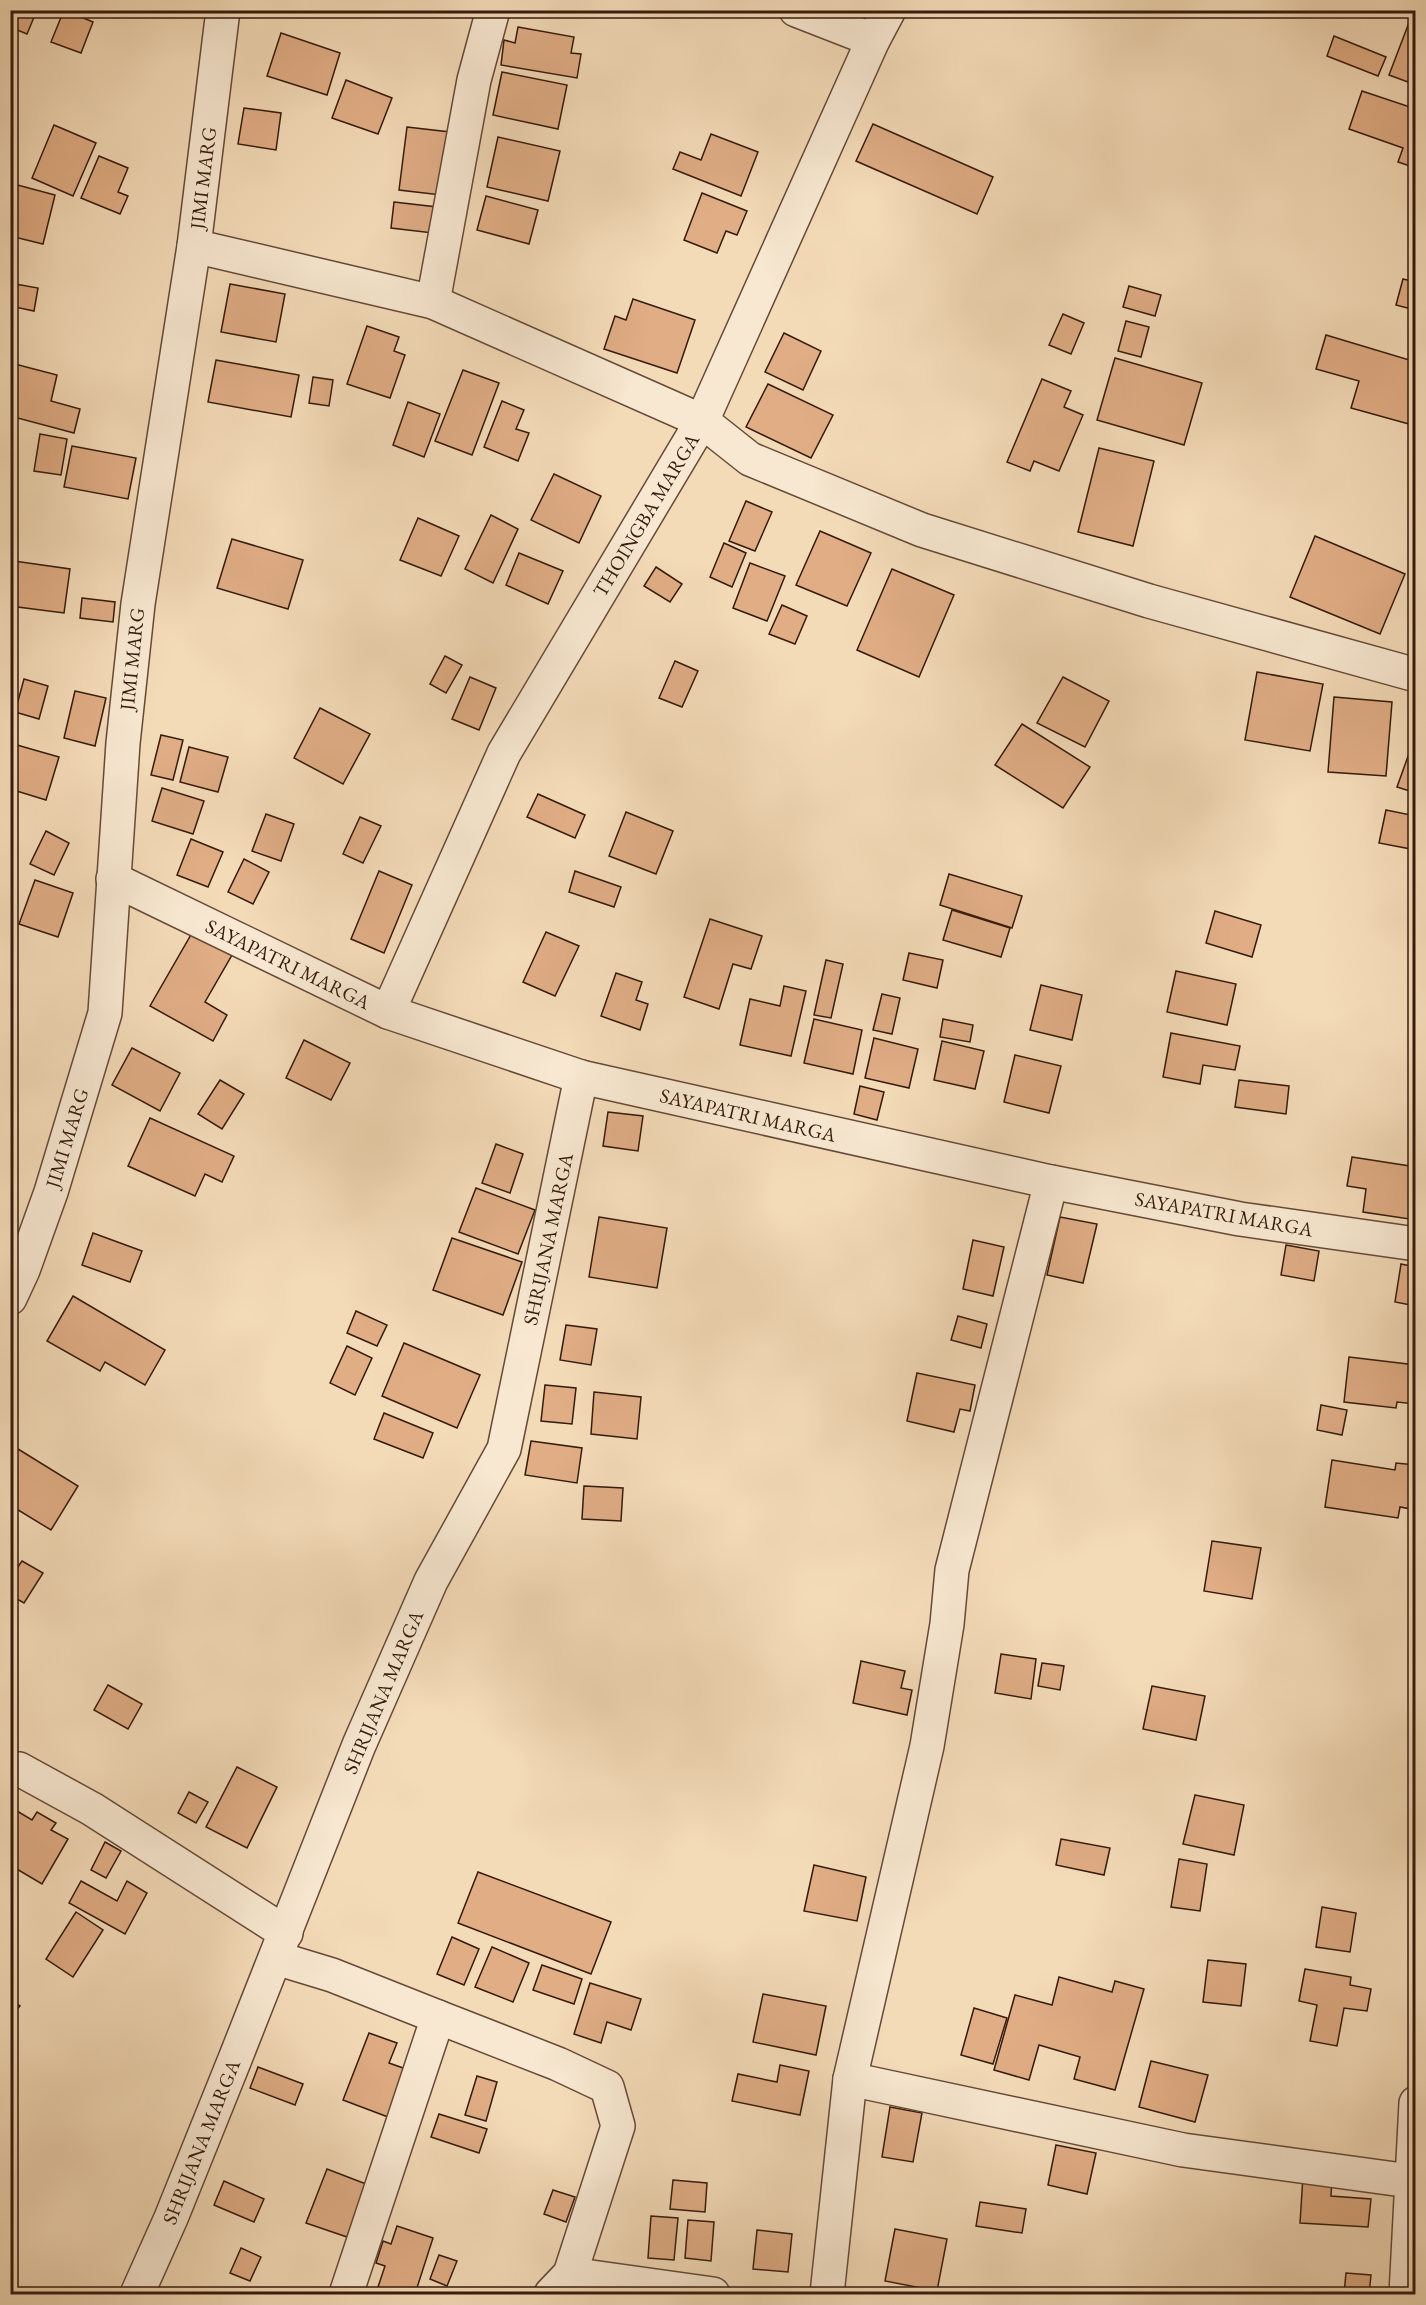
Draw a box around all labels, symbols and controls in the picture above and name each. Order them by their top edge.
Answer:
street label: JIMI MARG [184,125,222,233]
street label: THOINGBA MARGA [587,428,705,601]
street label: JIMI MARG [113,606,150,714]
street label: SAYAPATRI MARGA [201,913,375,1015]
street label: SAYAPATRI MARGA [657,1082,839,1148]
street label: JIMI MARG [39,1085,95,1193]
street label: SHRIJANA MARGA [517,1150,579,1327]
street label: SAYAPATRI MARGA [1133,1186,1315,1242]
street label: SHRIJANA MARGA [337,1606,429,1778]
street label: SHRIJANA MARGA [156,2056,246,2228]

